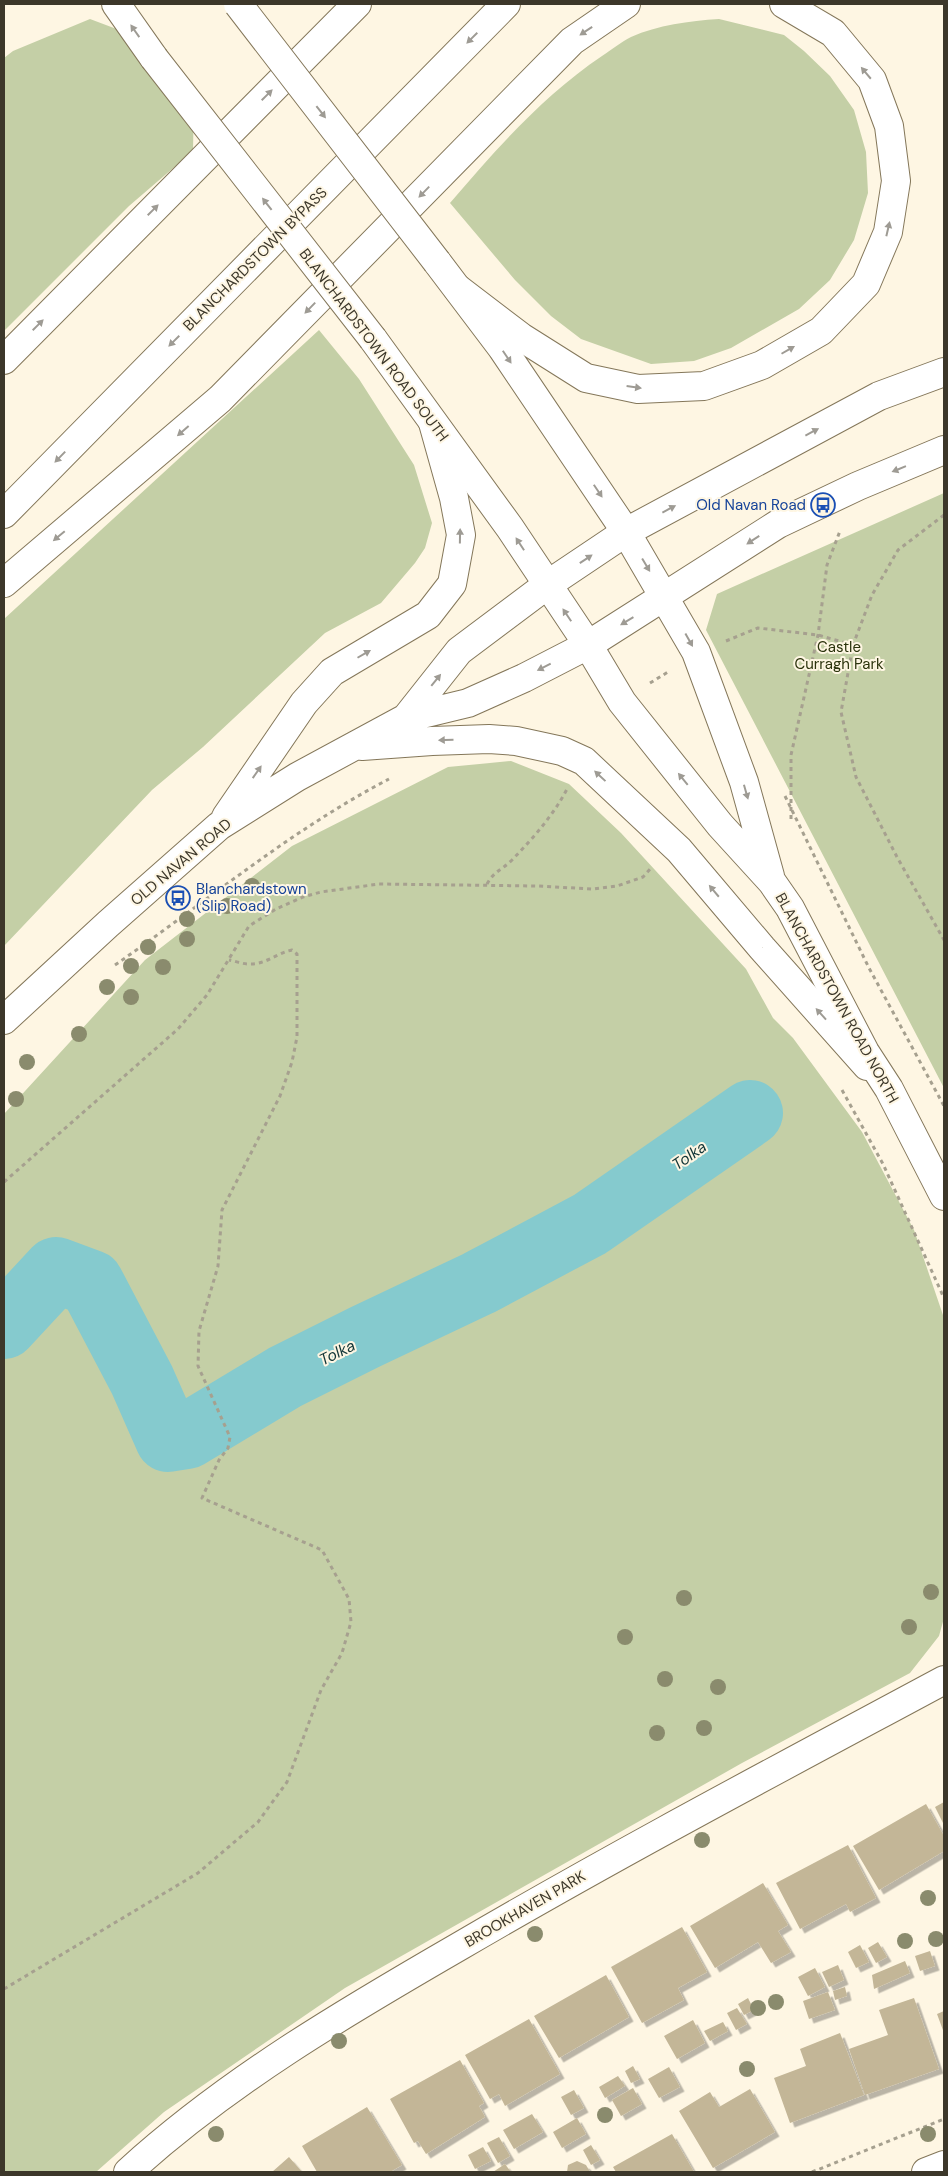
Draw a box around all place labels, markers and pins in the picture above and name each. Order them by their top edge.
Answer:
bus stop icon: Old Navan Road [810,492,836,518]
place label: Old Navan Road [696,495,806,515]
place label: Blanchardstown (Slip Road) [196,879,307,916]
bus stop icon: Blanchardstown (Slip Road) [165,885,191,911]

